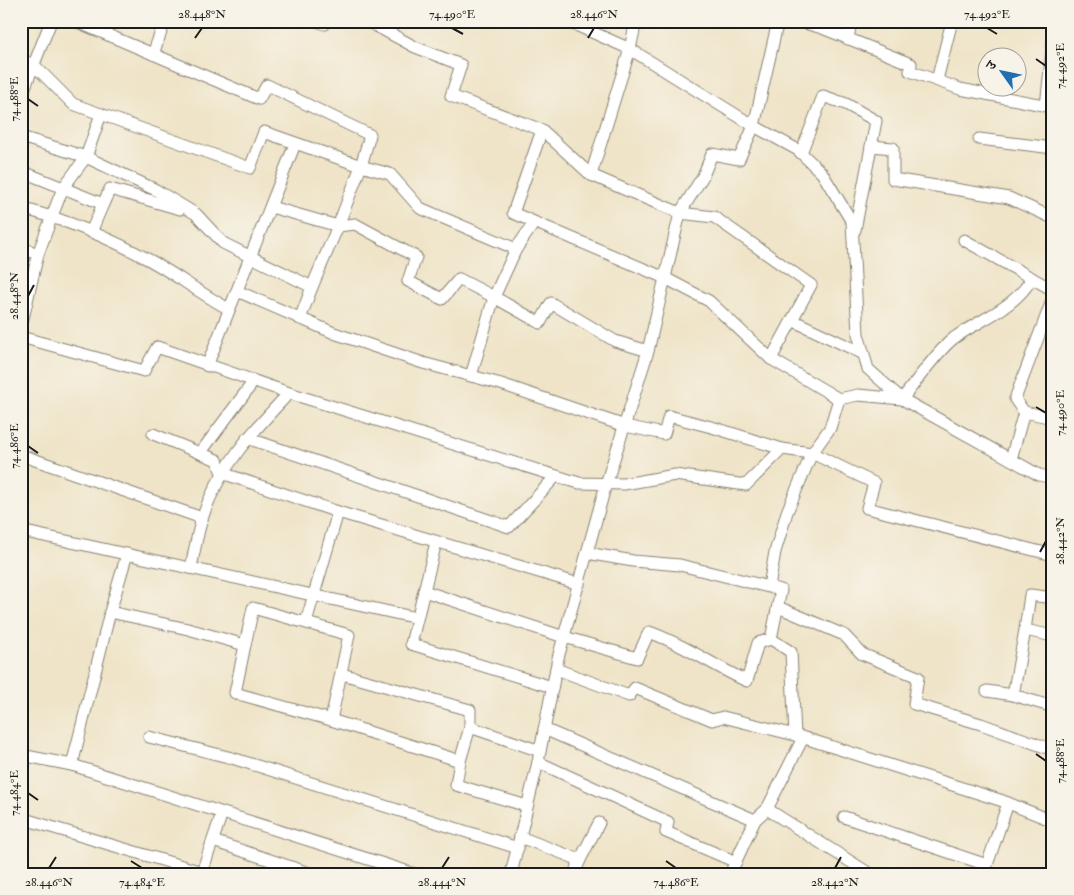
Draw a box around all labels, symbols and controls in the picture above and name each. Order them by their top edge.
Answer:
text: 28.448°N [178,7,226,22]
text: 74.490°E [429,7,475,22]
text: 28.446°N [570,7,618,22]
text: 74.492°E [964,7,1010,22]
text: 74.492°E [1053,43,1068,89]
north arrow [976,48,1026,98]
text: उ [982,57,1001,74]
text: 74.488°E [7,76,22,122]
text: 28.448°N [7,272,22,320]
text: 74.490°E [1053,390,1068,436]
text: 74.486°E [7,423,22,469]
text: 28.442°N [1053,517,1068,565]
text: 74.488°E [1053,738,1068,784]
text: 74.484°E [7,770,22,816]
text: 28.446°N [25,875,73,890]
text: 74.484°E [119,875,165,890]
text: 28.444°N [418,875,467,890]
text: 74.486°E [653,875,699,890]
text: 28.442°N [811,875,859,890]

